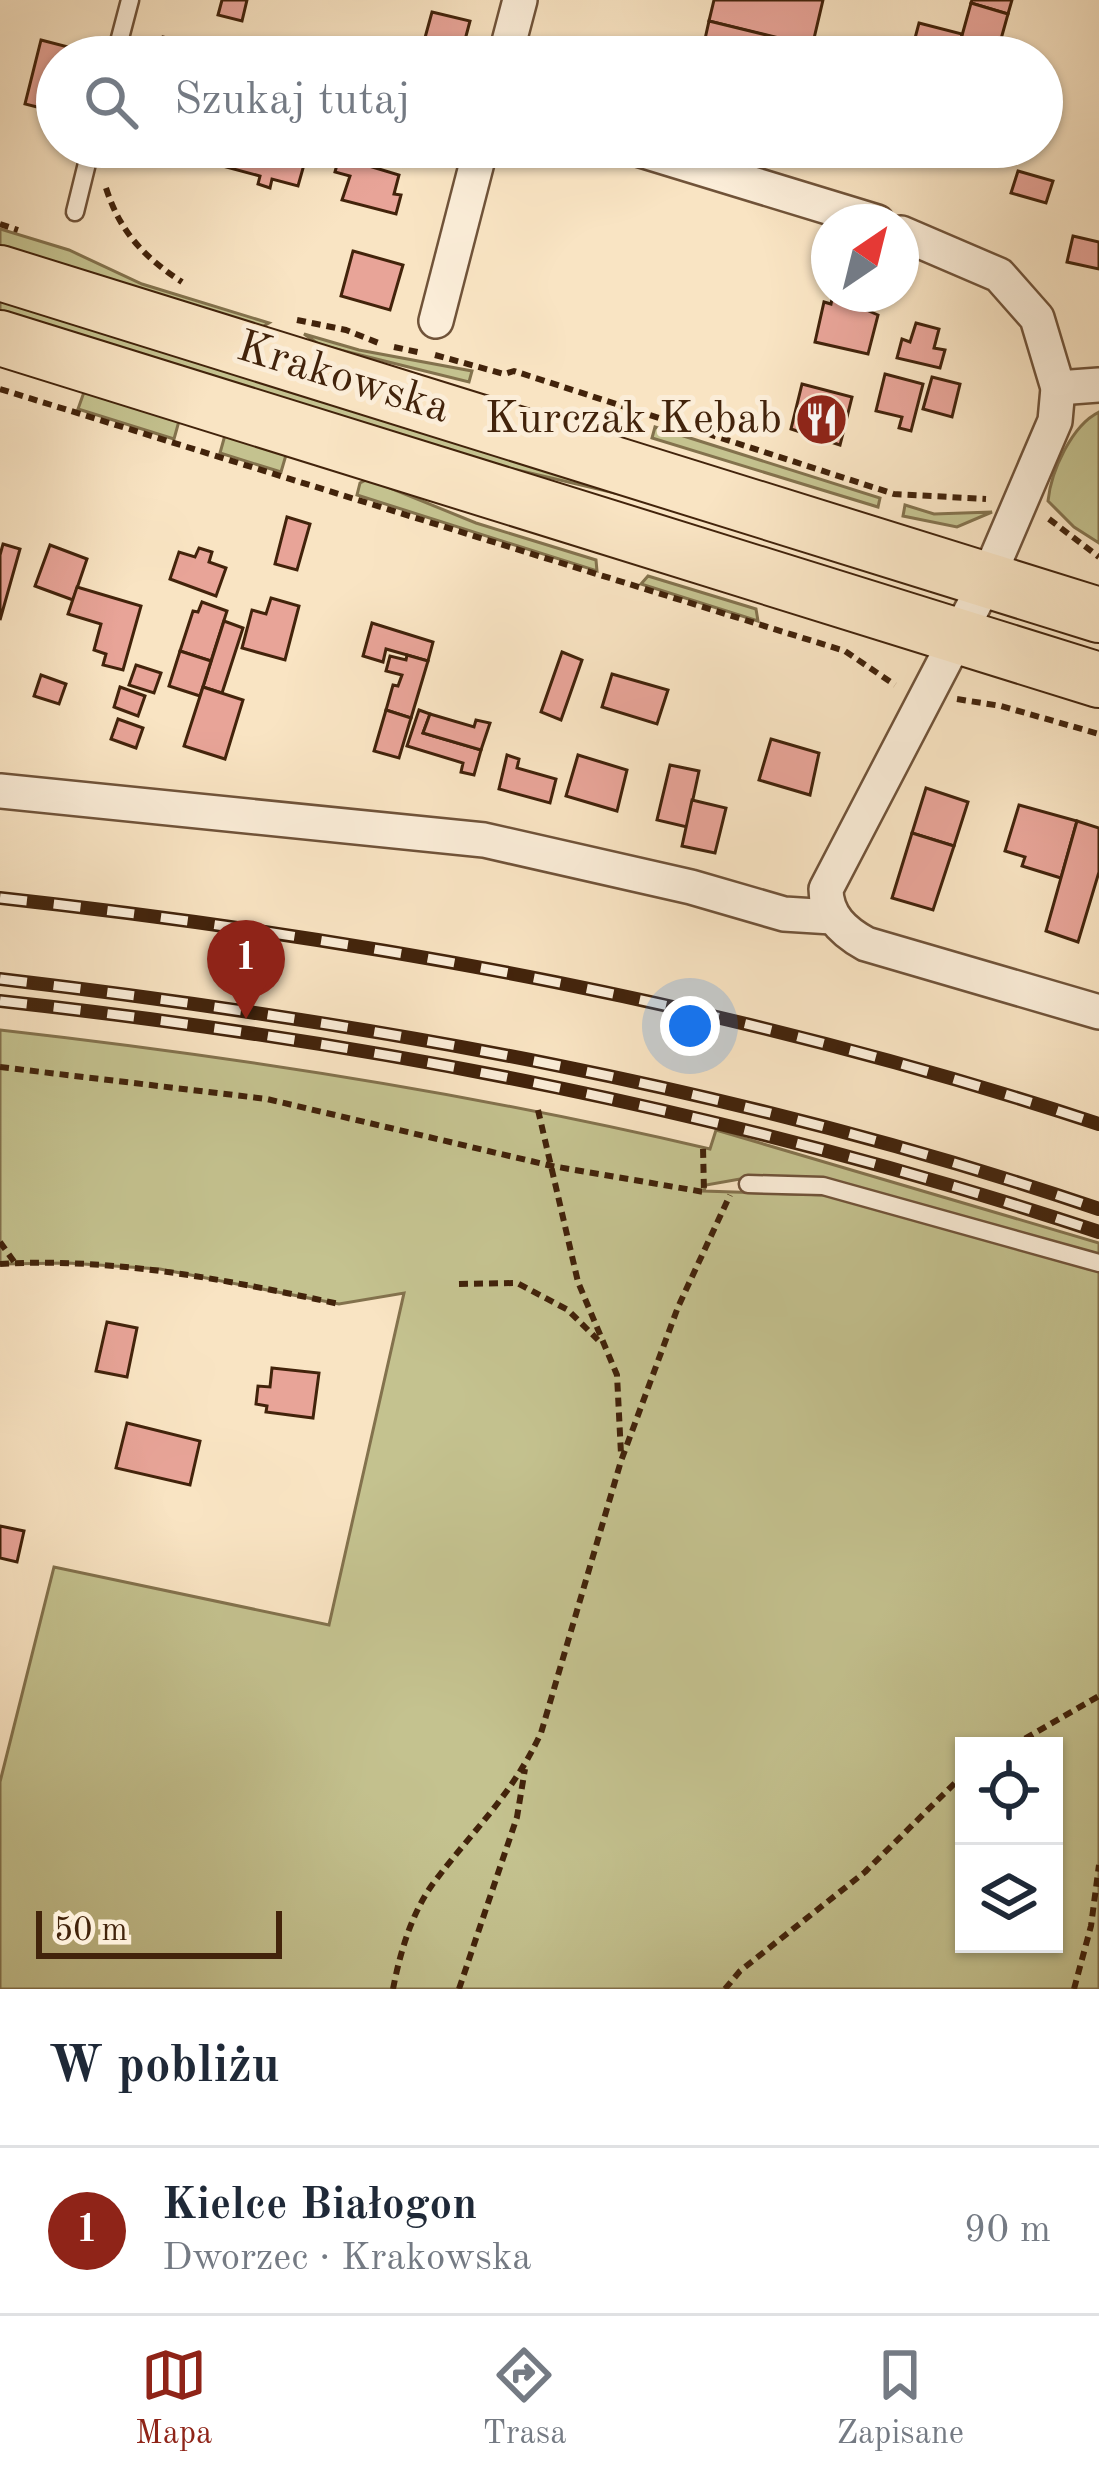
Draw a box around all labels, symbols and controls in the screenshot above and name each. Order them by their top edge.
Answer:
search box [36,36,1063,168]
icon: search [78,69,144,135]
text: Szukaj tutaj [174,79,411,124]
north arrow [811,204,919,312]
street label: Krakowska [231,325,455,433]
restaurant icon: Kurczak Kebab [793,392,849,448]
place label: Kurczak Kebab [485,398,782,443]
pin: 1 [207,920,285,1019]
your location [660,996,720,1056]
map controls [955,1737,1063,1953]
button: locate [955,1737,1063,1845]
button: layers [955,1845,1063,1953]
scale bar [36,1905,282,1958]
text: 50 m [54,1915,128,1948]
text: W pobliżu [48,2042,280,2093]
text: Kielce Białogon [162,2184,477,2229]
text: 1 [76,2211,98,2250]
text: 90 m [964,2211,1051,2250]
text: Dworzec · Krakowska [162,2239,532,2278]
tab: Mapa [135,2342,212,2455]
tab: Trasa [482,2342,566,2455]
tab: Zapisane [837,2342,964,2455]

